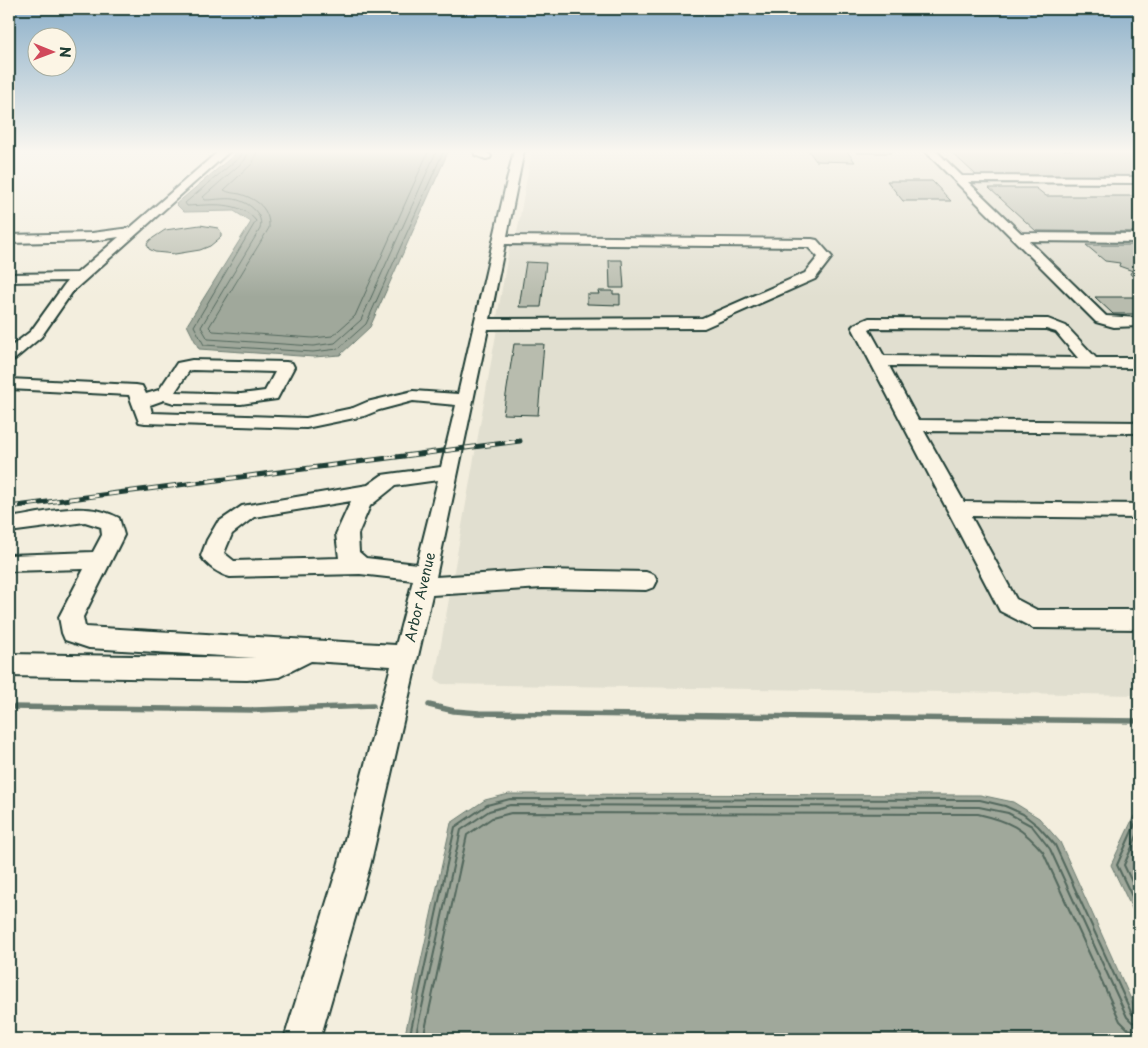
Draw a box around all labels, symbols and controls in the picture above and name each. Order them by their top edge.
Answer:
north arrow [28,28,78,78]
text: N [55,47,76,58]
street label: Arbor Avenue [399,550,440,644]

